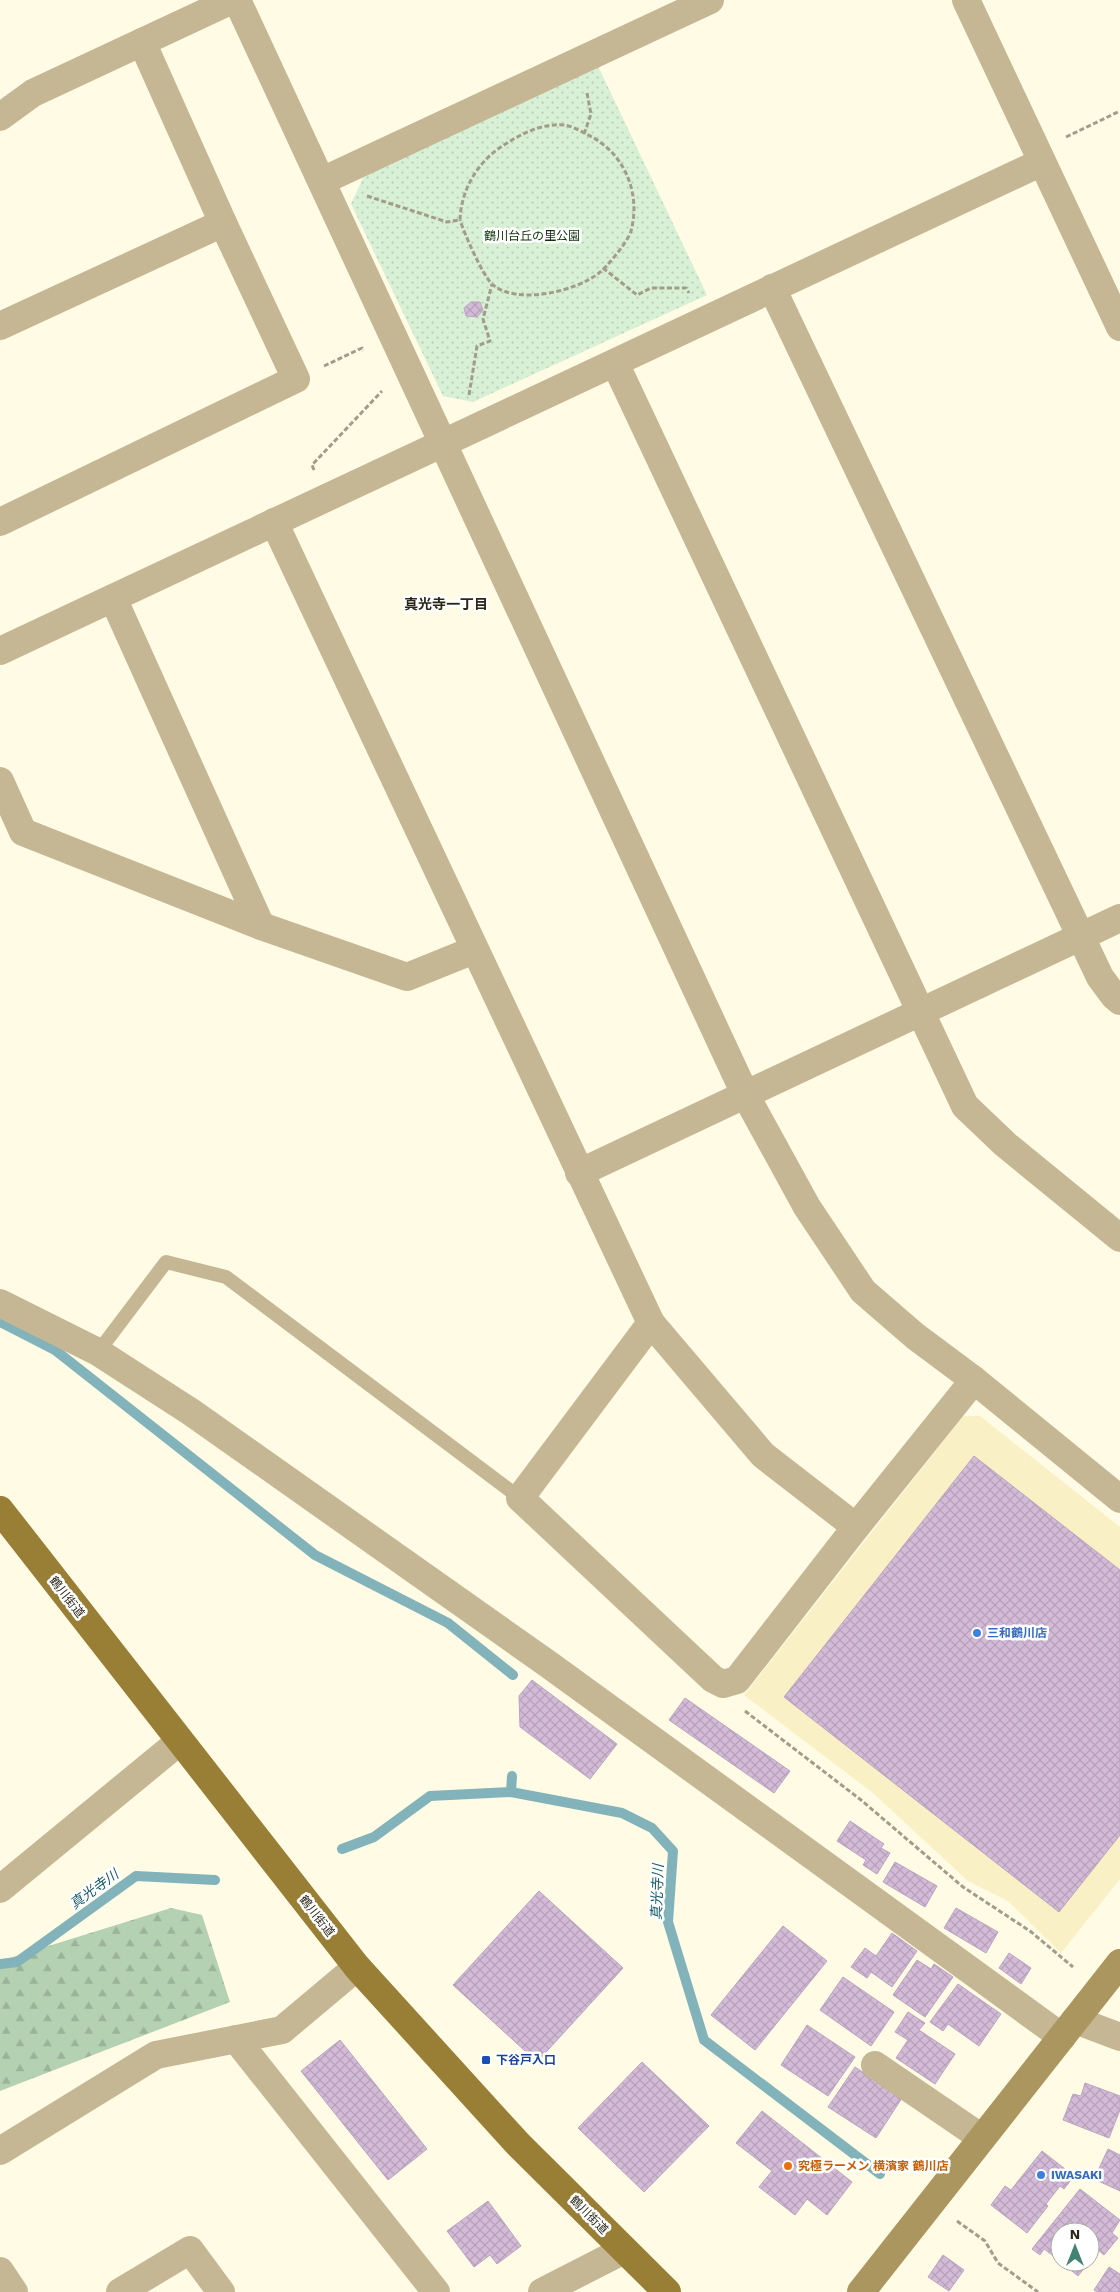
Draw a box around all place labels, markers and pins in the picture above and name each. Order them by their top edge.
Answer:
place label: 三和鶴川店 [987,1626,1047,1640]
marker: 三和鶴川店 [971,1627,983,1639]
place label: 下谷戸入口 [496,2053,556,2067]
marker: 下谷戸入口 [480,2054,492,2066]
place label: 究極ラーメン 横濱家 鶴川店 [798,2159,948,2173]
marker: 究極ラーメン 横濱家 鶴川店 [782,2160,794,2172]
place label: IWASAKI [1051,2168,1102,2182]
marker: IWASAKI [1035,2169,1047,2181]

